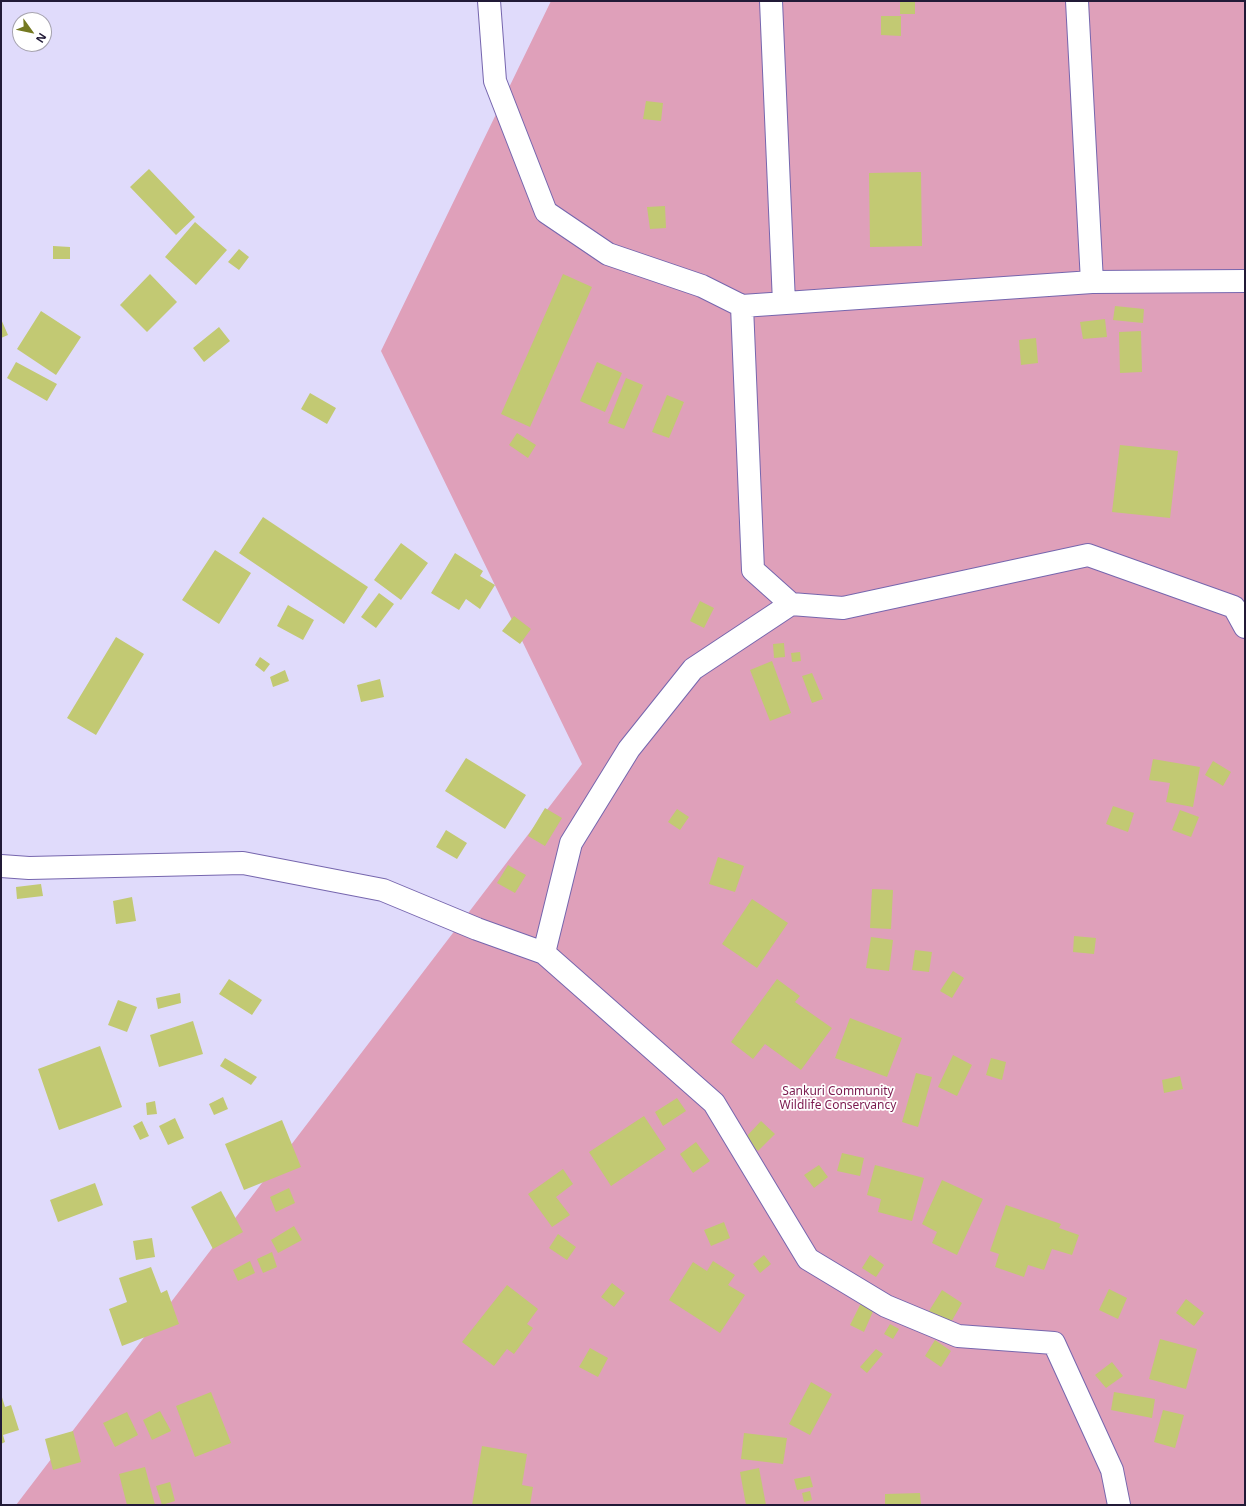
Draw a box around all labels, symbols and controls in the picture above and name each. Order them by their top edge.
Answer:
north arrow [12,12,52,52]
text: N [33,30,50,46]
park label: Sankuri Community Wildlife Conservancy [780,1085,896,1113]

